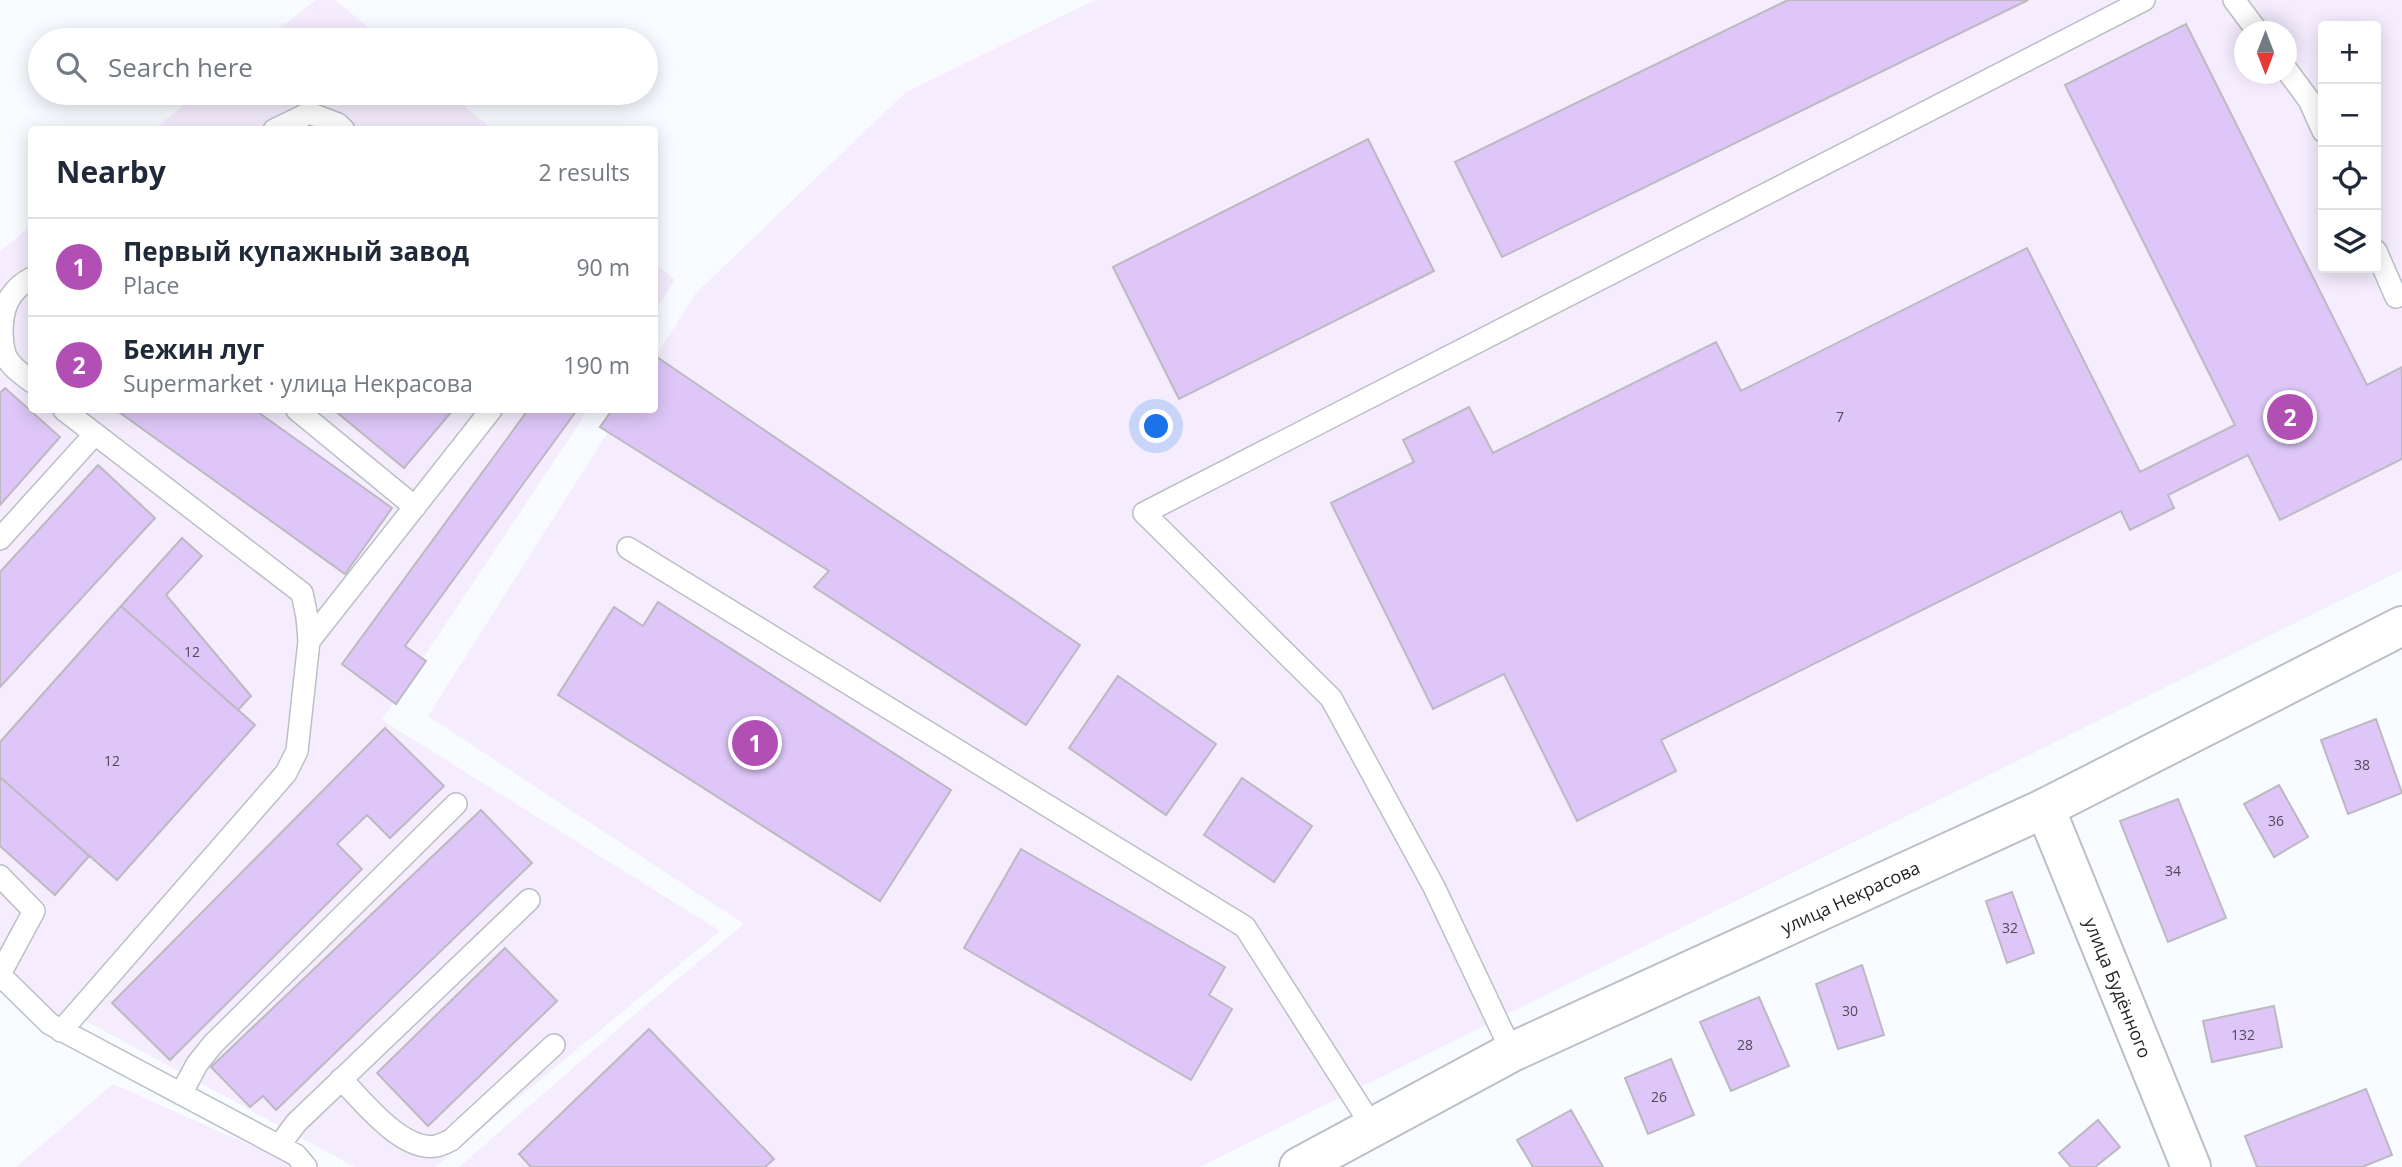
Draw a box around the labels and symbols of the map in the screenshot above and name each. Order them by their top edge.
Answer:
north arrow [2234,21,2297,84]
pin: 2 [2267,391,2313,443]
house number: 7 [1836,407,1844,426]
your location [1139,409,1173,443]
house number: 12 [184,642,200,661]
pin: 1 [732,717,778,769]
house number: 12 [104,751,120,770]
house number: 38 [2354,755,2370,774]
house number: 36 [2268,811,2284,830]
street label: улица Некрасова [1777,855,1924,939]
house number: 34 [2165,861,2181,880]
street label: улица Будённого [2079,914,2157,1061]
house number: 32 [2002,918,2018,937]
house number: 30 [1842,1001,1858,1020]
house number: 132 [2231,1025,2255,1044]
house number: 28 [1737,1035,1753,1054]
house number: 26 [1651,1087,1667,1106]

